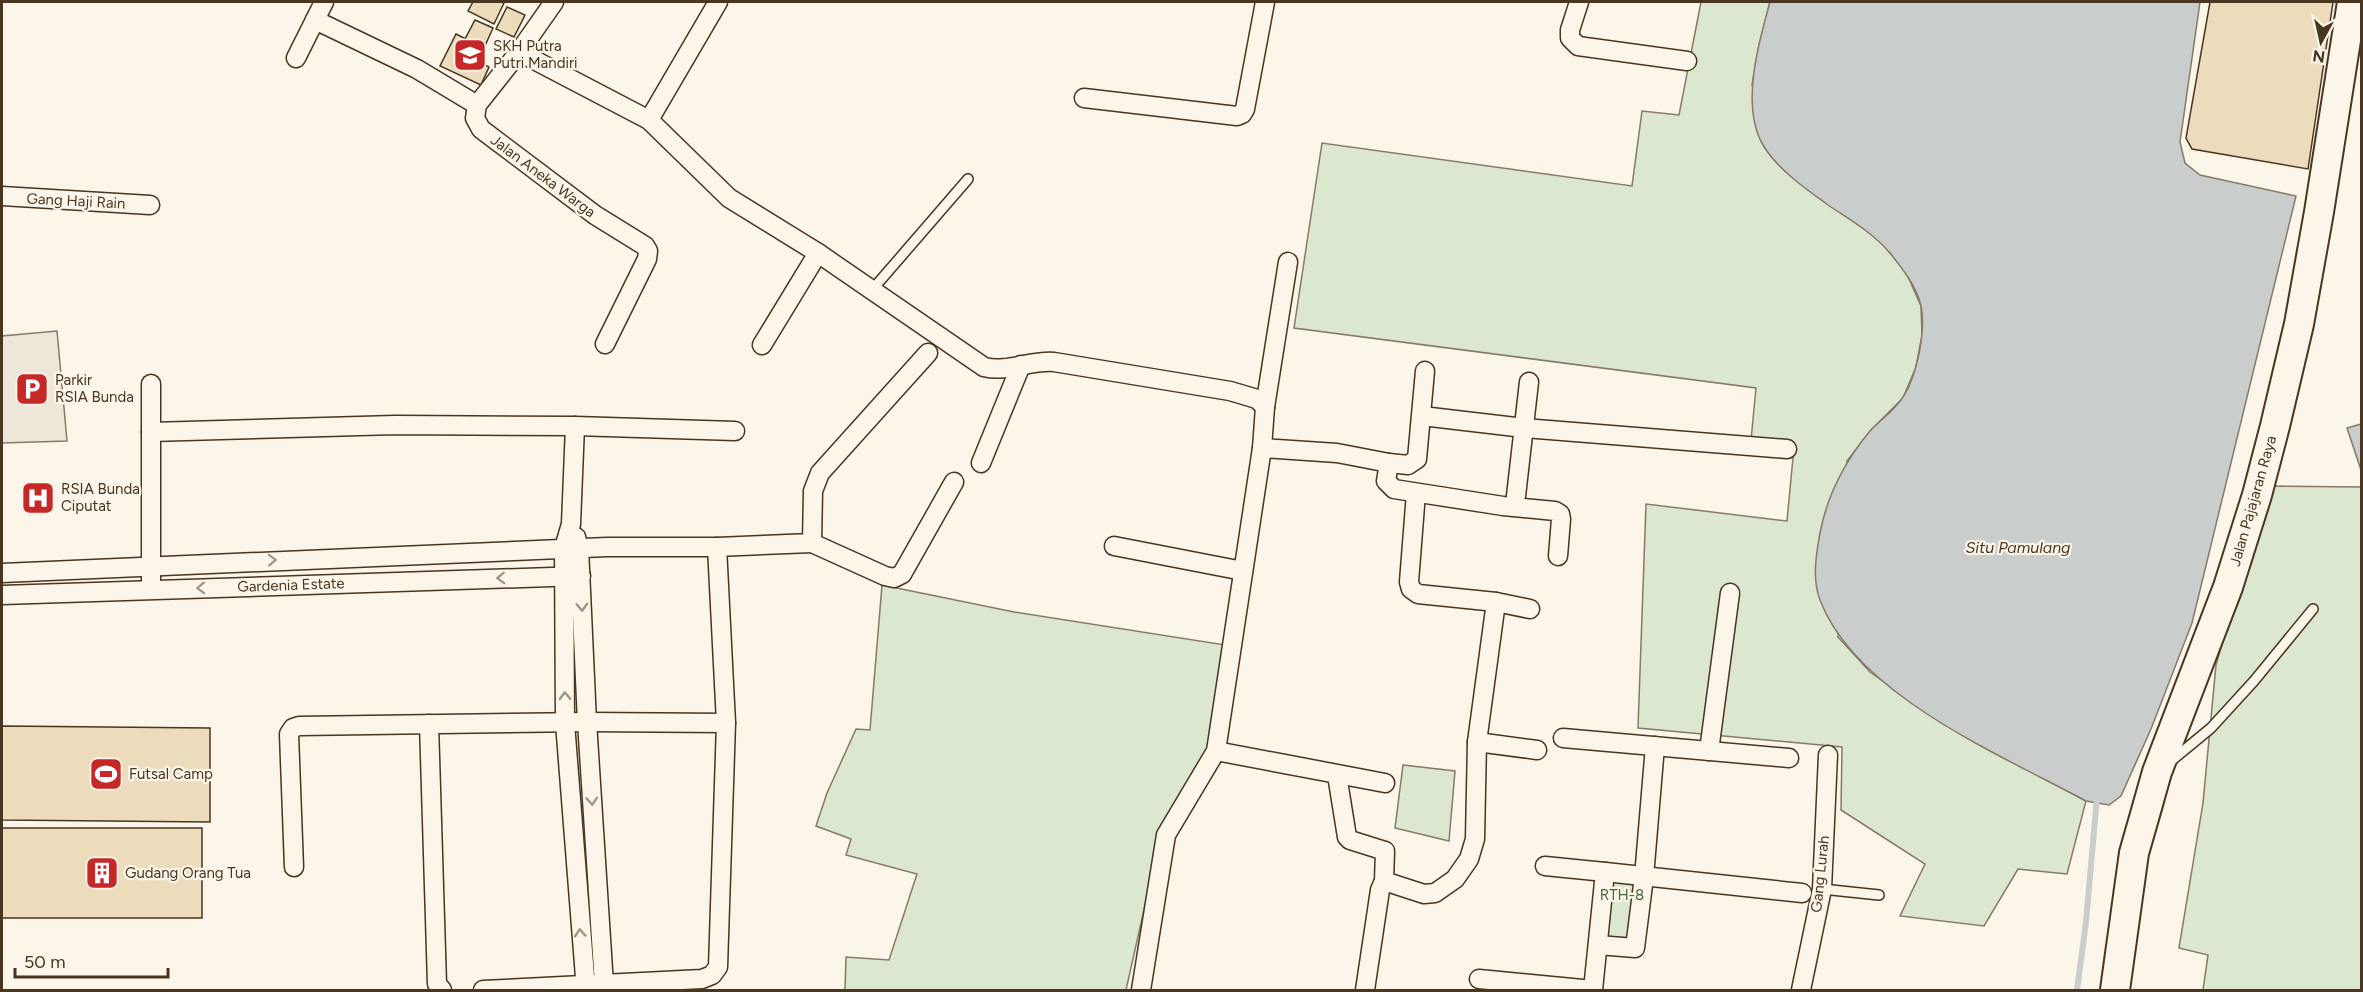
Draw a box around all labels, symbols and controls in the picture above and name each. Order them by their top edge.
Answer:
north arrow [2291,12,2351,72]
school or university icon: SKH Putra Putri Mandiri [452,37,488,73]
place label: SKH Putra Putri Mandiri [493,37,577,72]
text: N [2312,46,2326,67]
street label: Jalan Aneka Warga [487,131,599,221]
street label: Gang Haji Rain [26,189,126,213]
parking icon: Parkir RSIA Bunda [14,371,50,407]
place label: Parkir RSIA Bunda [55,371,134,406]
street label: Jalan Pajajaran Raya [2226,434,2280,568]
hospital icon: RSIA Bunda Ciputat [20,480,56,516]
place label: RSIA Bunda Ciputat [61,480,140,515]
water label: Situ Pamulang [1966,538,2070,557]
one-way arrow [268,554,277,566]
one-way arrow [497,572,506,585]
street label: Gardenia Estate [237,574,345,596]
one-way arrow [197,582,206,594]
one-way arrow [576,602,588,611]
one-way arrow [559,692,571,701]
sports icon: Futsal Camp [88,756,124,792]
place label: Futsal Camp [129,765,213,783]
one-way arrow [585,797,598,806]
street label: Gang Lurah [1807,835,1833,913]
building icon: Gudang Orang Tua [84,855,120,891]
place label: Gudang Orang Tua [125,864,251,882]
park label: RTH-8 [1600,886,1644,904]
one-way arrow [574,928,587,937]
scale bar [15,941,168,979]
text: 50 m [24,951,66,973]

